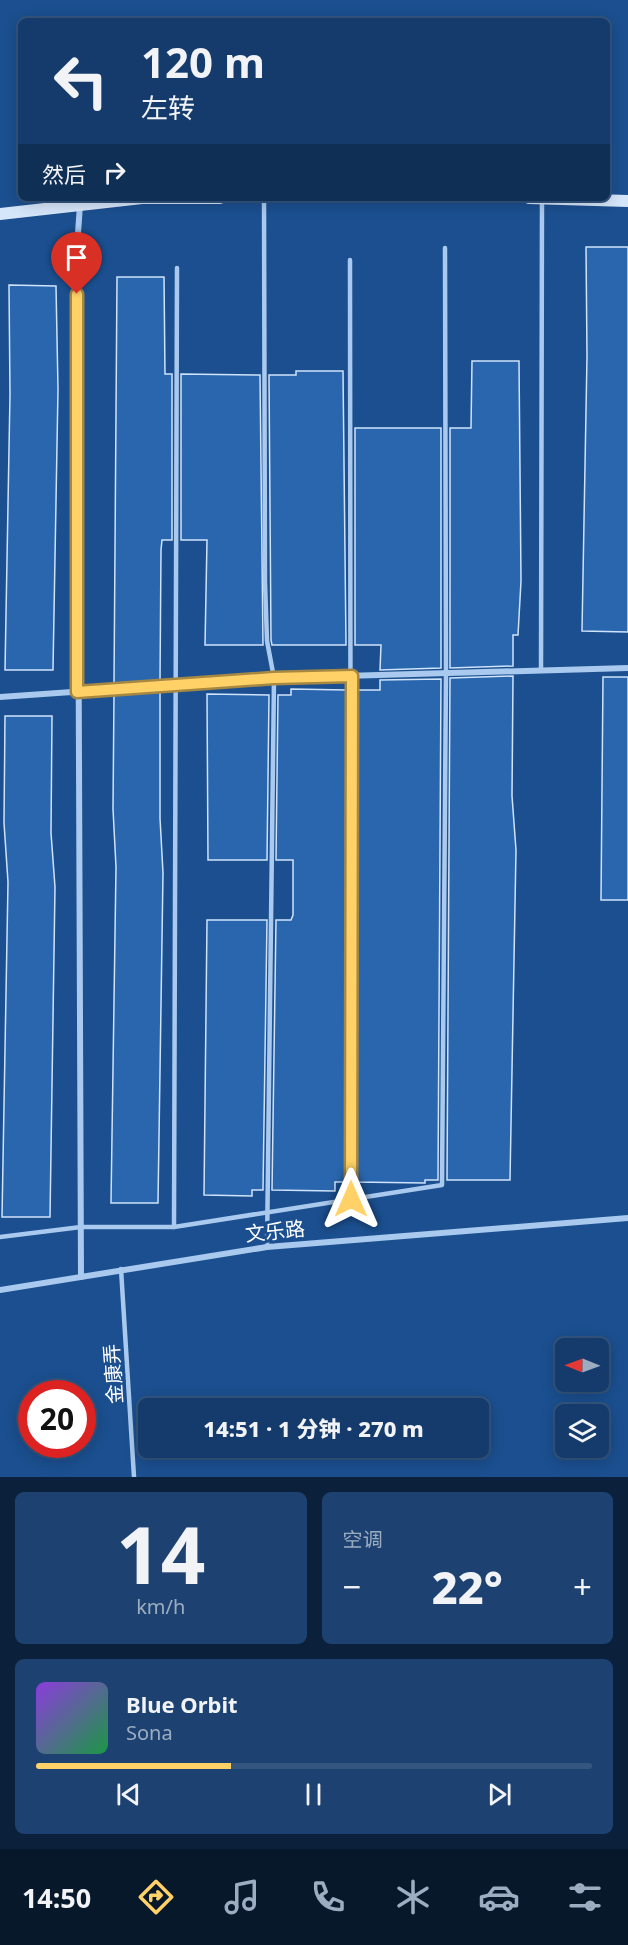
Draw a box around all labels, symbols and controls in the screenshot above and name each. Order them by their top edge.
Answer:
text: 120 m [141,33,265,90]
icon: left [42,42,120,120]
text: 左转 [141,89,195,126]
icon: right [98,156,131,189]
text: 然后 [42,159,86,189]
pin [51,232,102,294]
icon: arrive [60,241,93,274]
position arrow [319,1167,383,1231]
street label: 文乐路 [244,1214,306,1248]
north arrow [555,1338,609,1392]
map controls [555,1338,609,1458]
street label: 金康弄 [97,1343,129,1405]
speed limit sign: 20 [18,1380,96,1458]
button: layers [555,1404,609,1458]
text: 14:51 · 1 分钟 · 270 m [203,1413,424,1443]
text: 14 [116,1501,205,1607]
text: 空调 [343,1526,383,1553]
text: 22° [432,1556,503,1617]
text: − [343,1564,361,1609]
text: + [573,1564,592,1609]
text: km/h [136,1593,185,1620]
text: Blue Orbit [126,1689,238,1719]
text: Sona [126,1719,173,1746]
icon: previous [112,1778,145,1811]
icon: pause [297,1778,330,1811]
icon: next [483,1778,516,1811]
icon: directions [135,1876,177,1918]
icon: music [221,1876,263,1918]
icon: phone [307,1876,349,1918]
icon: climate [392,1876,434,1918]
icon: car [478,1876,520,1918]
icon: filters [564,1876,606,1918]
text: 14:50 [22,1879,91,1916]

